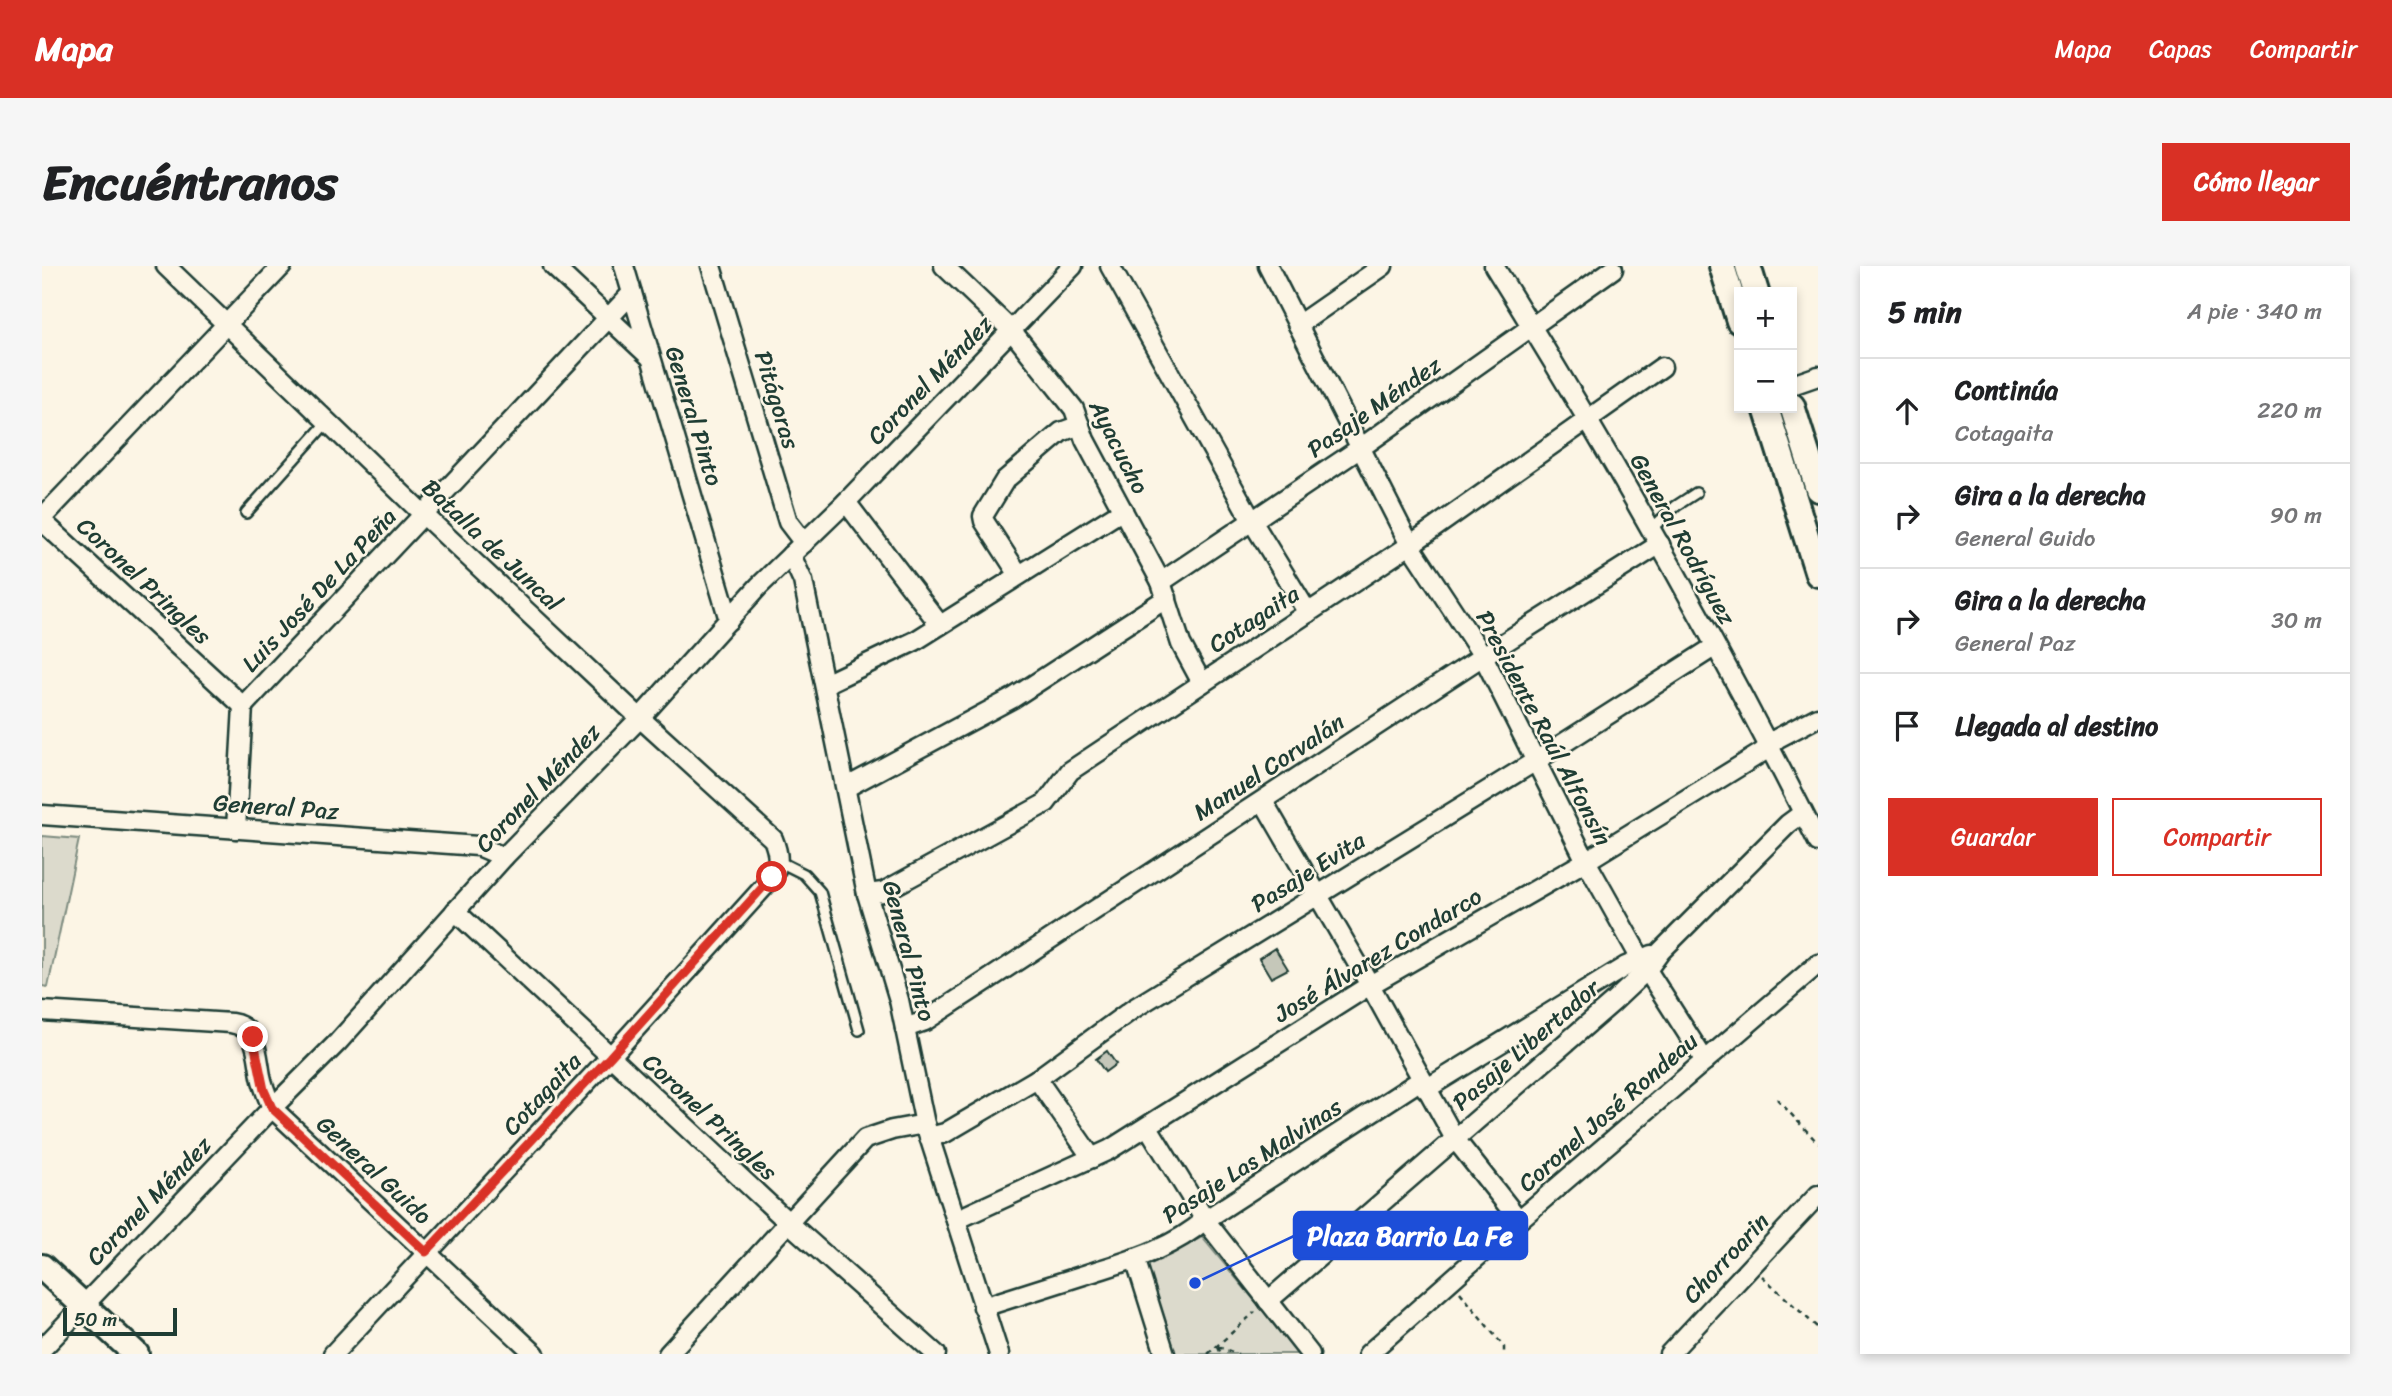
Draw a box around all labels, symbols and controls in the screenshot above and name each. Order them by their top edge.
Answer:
text: Mapa [35,20,112,78]
text: Mapa [2055,28,2111,70]
text: Capas [2149,28,2212,70]
text: Compartir [2250,28,2357,70]
text: Encuéntranos [42,139,338,226]
button: Cómo llegar [2162,143,2350,221]
text: 5 min [1888,285,1962,339]
map controls [1734,287,1797,413]
button: + [1734,287,1797,350]
text: A pie · 340 m [2187,291,2322,332]
street label: Coronel Méndez [857,305,1004,455]
street label: General Pinto [653,341,735,491]
street label: Pasaje Méndez [1298,345,1451,469]
street label: Pitágoras [742,346,812,455]
button: − [1734,350,1797,413]
text: Continúa [1955,367,2058,413]
text: 220 m [2257,390,2322,431]
street label: Ayacucho [1077,391,1161,502]
icon: ahead [1888,392,1926,430]
text: Cotagaita [1955,413,2053,454]
street label: General Rodríguez [1618,445,1748,633]
street label: Batalla de Juncal [412,468,573,623]
text: Gira a la derecha [1955,472,2146,518]
text: 90 m [2270,495,2322,536]
icon: right [1888,497,1926,535]
street label: Luis José De La Peña [231,498,407,682]
street label: Coronel Pringles [66,507,222,655]
text: General Guido [1955,518,2095,559]
street label: Cotagaita [1200,573,1309,664]
text: Gira a la derecha [1955,577,2146,623]
text: 30 m [2271,600,2322,641]
street label: Presidente Raúl Alfonsín [1464,602,1624,854]
icon: right [1888,602,1926,640]
text: General Paz [1955,623,2075,664]
street label: Manuel Corvalán [1185,702,1353,832]
text: Llegada al destino [1955,703,2158,749]
icon: arrive [1888,707,1926,745]
street label: Coronel Méndez [465,713,612,863]
street label: General Paz [212,782,341,832]
button: Guardar [1888,798,2098,876]
button: Compartir [2112,798,2322,876]
street label: Pasaje Evita [1242,820,1375,924]
route start [756,861,787,892]
street label: General Pinto [870,876,948,1026]
street label: José Álvarez Condarco [1265,876,1491,1035]
street label: Pasaje Libertador [1442,967,1611,1122]
route end [237,1021,268,1052]
street label: Coronel José Rondeau [1508,1021,1708,1203]
street label: Cotagaita [492,1042,593,1146]
street label: Coronel Pringles [632,1043,788,1191]
street label: Pasaje Las Malvinas [1153,1086,1351,1235]
street label: General Guido [306,1105,442,1235]
street label: Coronel Méndez [76,1126,223,1276]
street label: Chorroarin [1672,1202,1780,1314]
callout: Plaza Barrio La Fe [1294,1212,1527,1259]
text: Plaza Barrio La Fe [1307,1213,1514,1259]
text: 50 m [74,1303,117,1336]
scale bar [63,1305,177,1337]

